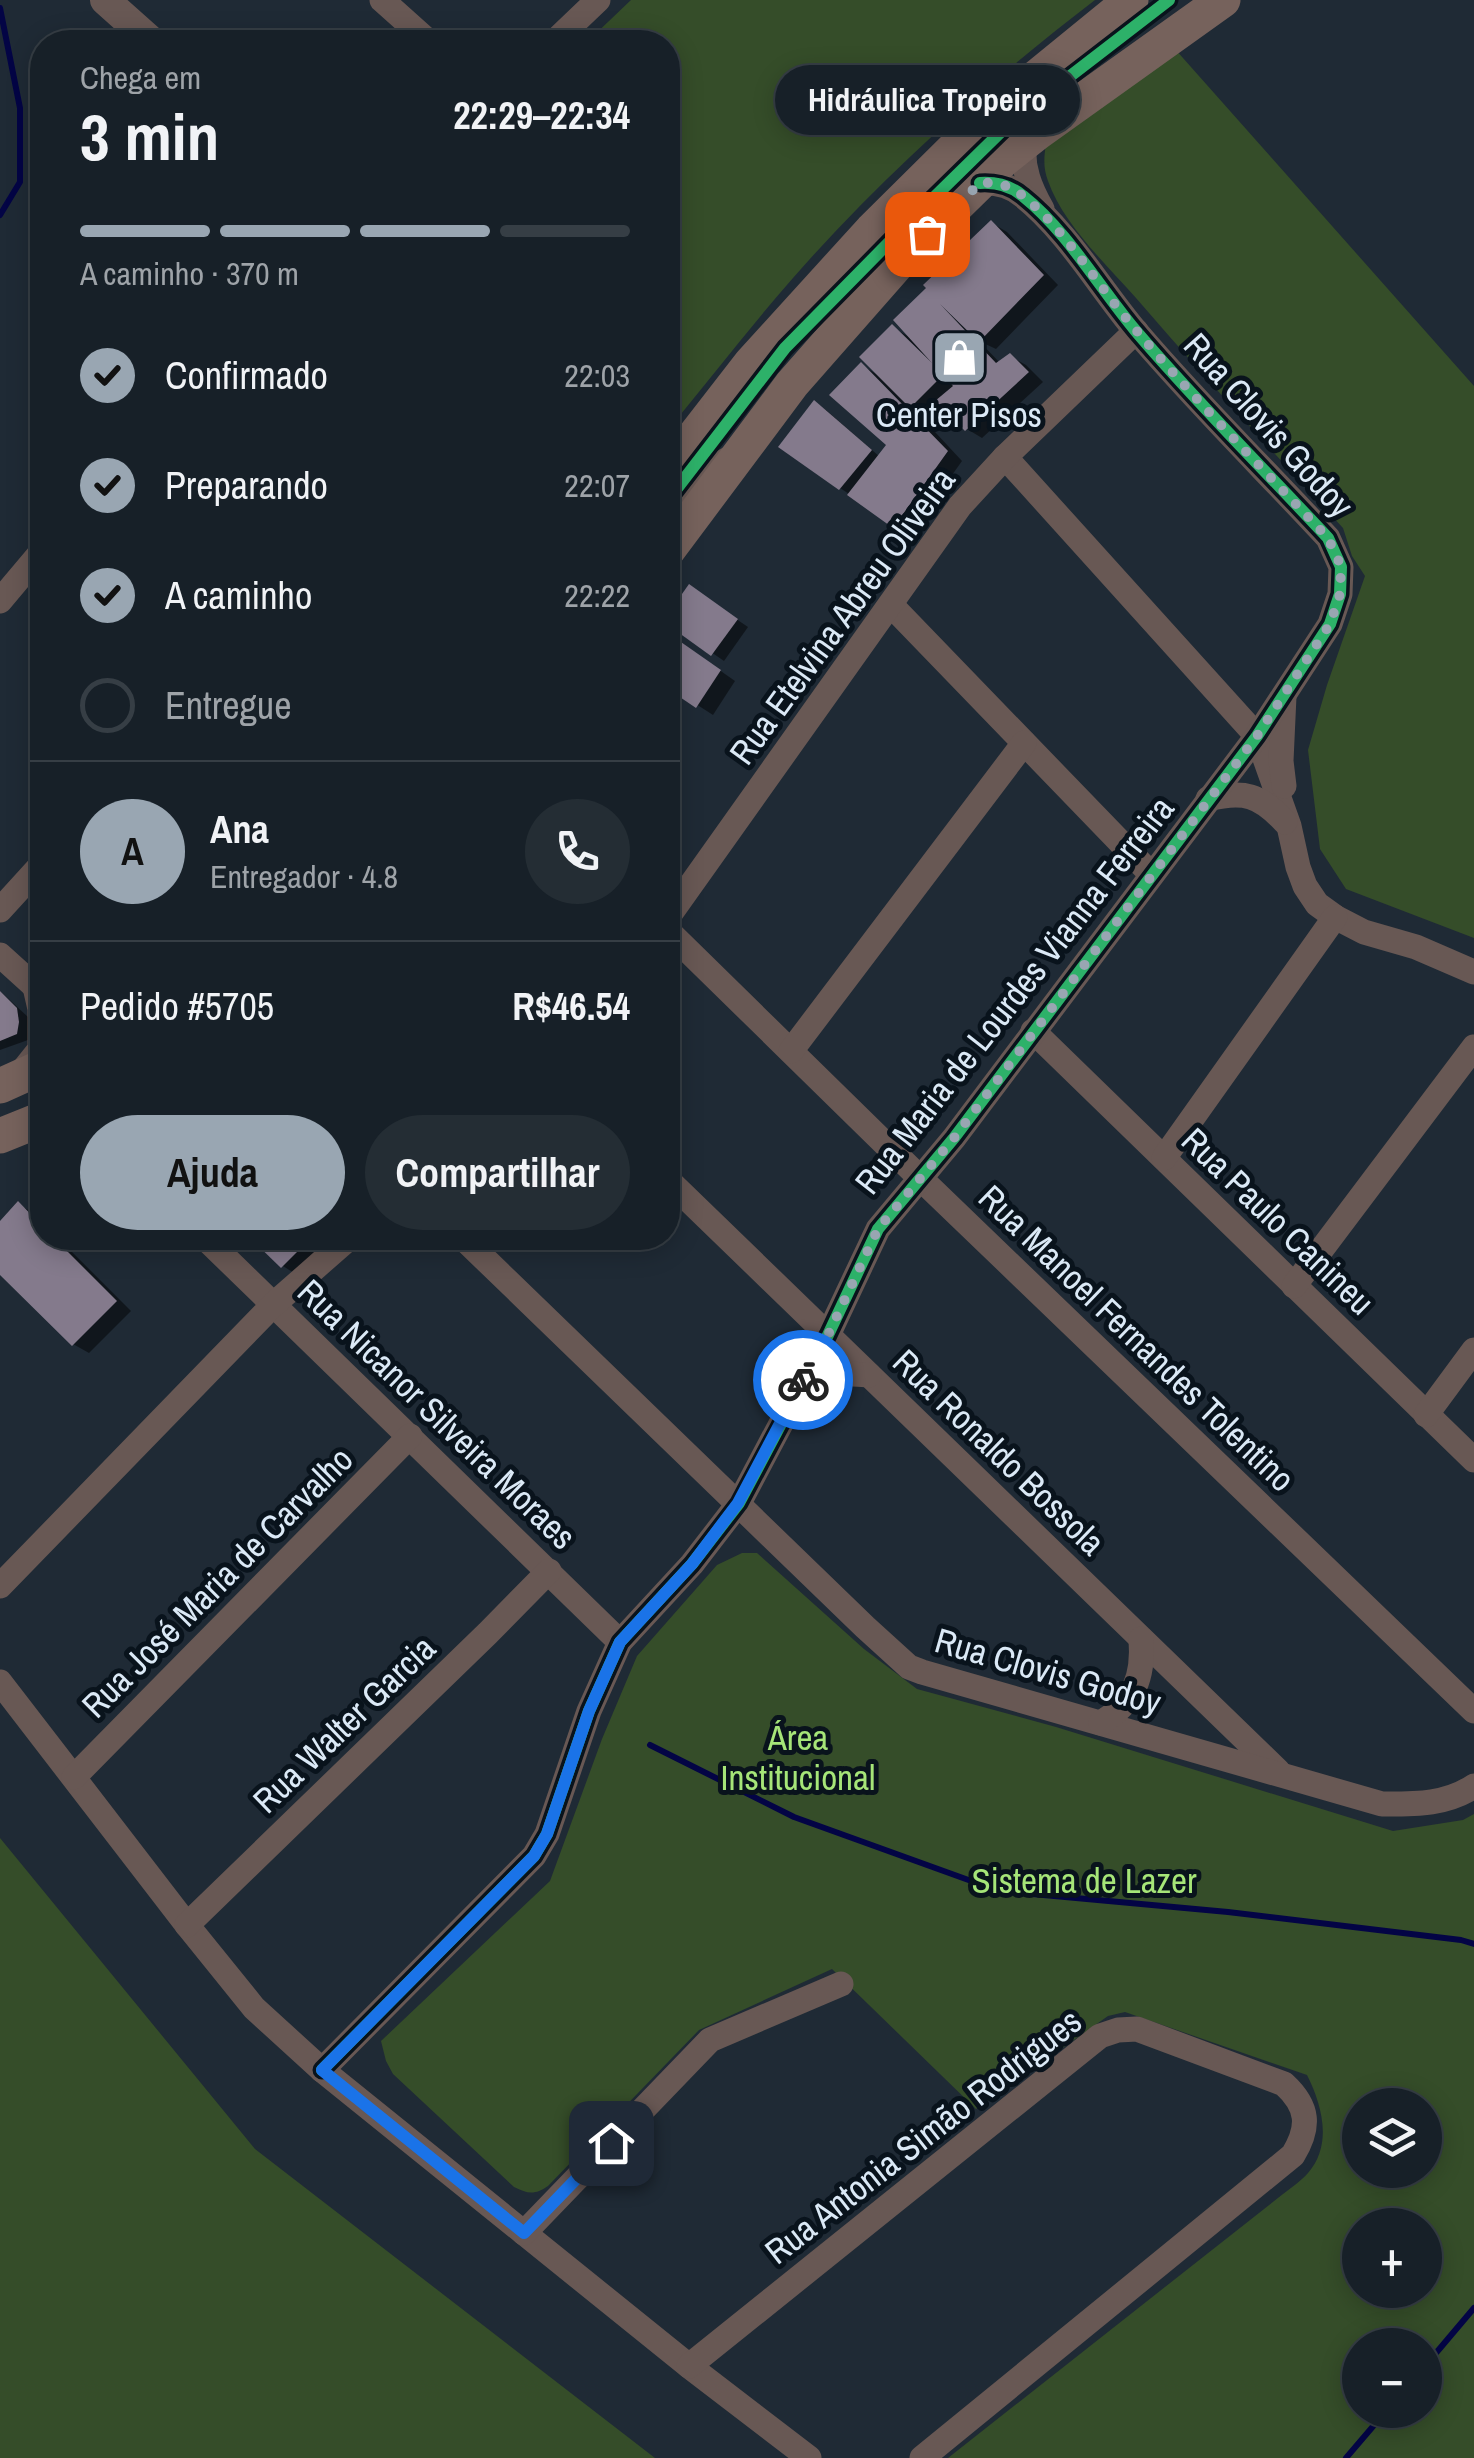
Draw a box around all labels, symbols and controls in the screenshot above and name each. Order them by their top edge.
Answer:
text: Chega em [80,56,201,99]
callout: Hidráulica Tropeiro [774,64,1080,134]
text: Hidráulica Tropeiro [808,78,1047,121]
text: 22:29–22:34 [453,90,630,141]
text: 3 min [80,93,219,180]
pin [885,192,970,277]
icon: bag [900,207,955,262]
text: A caminho · 370 m [80,252,299,295]
street label: Rua Clovis Godoy [1174,323,1365,528]
shop icon: Center Pisos [929,328,989,388]
icon: check [80,348,135,403]
text: Confirmado [165,350,328,401]
text: 22:03 [564,354,630,397]
place label: Center Pisos [876,391,1042,438]
icon: check [80,458,135,513]
street label: Rua Etelvina Abreu Oliveira [718,458,966,774]
text: Preparando [165,460,328,511]
text: 22:07 [564,464,630,507]
icon: check [80,568,135,623]
text: A caminho [165,570,312,621]
text: 22:22 [564,574,630,617]
text: Entregue [165,680,291,731]
street label: Rua Maria de Lourdes Vianna Ferreira [844,786,1184,1204]
button: phone [525,799,630,904]
text: Ana [210,804,269,855]
text: A [121,826,144,877]
text: Entregador · 4.8 [210,855,398,898]
text: Pedido #5705 [80,981,274,1032]
text: R$46.54 [512,981,630,1032]
button: Ajuda [80,1115,345,1230]
button: Compartilhar [365,1115,630,1230]
street label: Rua Paulo Canineu [1172,1117,1384,1325]
street label: Rua Manoel Fernandes Tolentino [969,1174,1305,1502]
street label: Rua Nicanor Silveira Moraes [288,1269,586,1559]
courier [753,1330,853,1430]
street label: Rua Ronaldo Bossola [883,1339,1115,1565]
icon: bike [776,1353,831,1408]
street label: Rua José Maria de Carvalho [71,1436,363,1728]
street label: Rua Clovis Godoy [930,1616,1167,1726]
street label: Rua Walter Garcia [243,1625,445,1823]
park label: Área Institucional [721,1714,875,1801]
park label: Sistema de Lazer [972,1857,1197,1904]
street label: Rua Antonia Simão Rodrigues [755,1998,1091,2274]
map controls [1342,2088,1442,2428]
button: layers [1342,2088,1442,2188]
pin [569,2101,654,2186]
icon: home [584,2116,639,2171]
button: + [1342,2208,1442,2308]
button: − [1342,2328,1442,2428]

